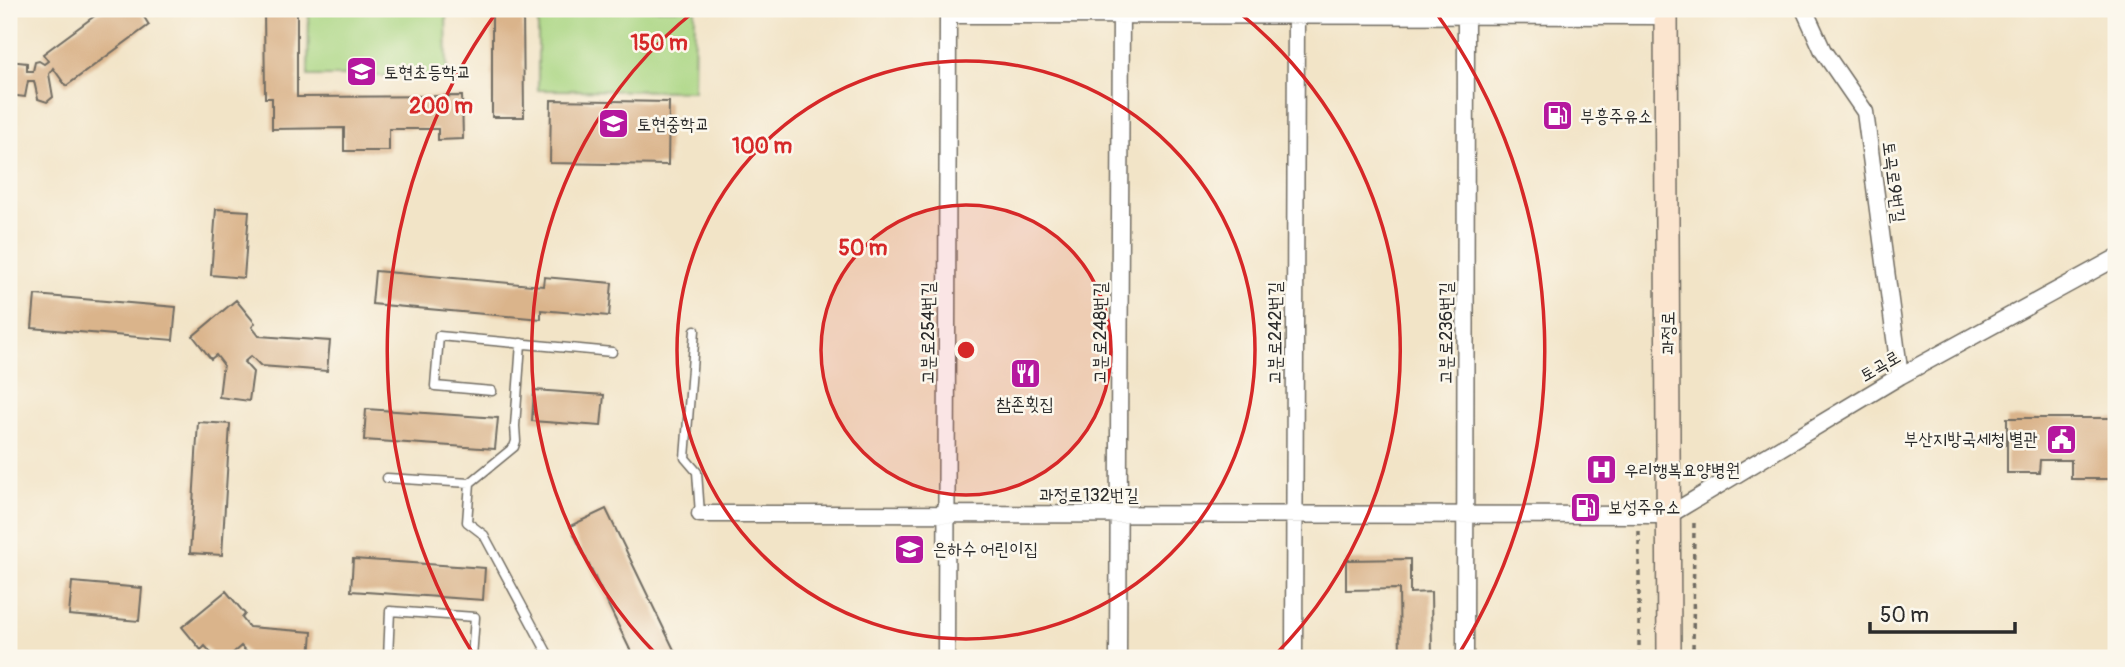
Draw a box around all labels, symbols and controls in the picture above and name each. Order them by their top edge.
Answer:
text: 150 m [630,30,688,57]
school or university icon: 토현초등학교 [344,55,378,89]
place label: 토현초등학교 [384,61,471,84]
text: 200 m [409,93,473,120]
fuel station icon: 부흥주유소 [1540,99,1574,133]
place label: 부흥주유소 [1580,105,1652,128]
school or university icon: 토현중학교 [597,107,631,141]
place label: 토현중학교 [637,113,709,136]
text: 100 m [732,133,792,160]
street label: 토곡로9번길 [1877,140,1910,225]
text: 50 m [839,235,888,262]
street label: 고분로254번길 [917,281,940,384]
street label: 고분로248번길 [1089,281,1112,384]
street label: 고분로242번길 [1264,281,1287,385]
street label: 고분로236번길 [1435,281,1458,384]
street label: 과정로 [1657,311,1680,355]
centre of rings [954,338,978,362]
street label: 토곡로 [1856,346,1905,387]
restaurant icon: 참존횟집 [1008,357,1042,391]
place label: 참존횟집 [996,393,1054,416]
public building icon: 부산지방국세청 별관 [2044,422,2078,456]
place label: 부산지방국세청 별관 [1904,428,2038,451]
hospital icon: 우리행복요양병원 [1584,453,1618,487]
place label: 우리행복요양병원 [1624,459,1740,482]
street label: 과정로132번길 [1039,484,1139,507]
fuel station icon: 보성주유소 [1568,490,1602,524]
place label: 보성주유소 [1608,496,1680,519]
school or university icon: 은하수 어린이집 [893,532,927,566]
place label: 은하수 어린이집 [933,538,1038,561]
scale bar [1870,590,2015,634]
text: 50 m [1880,602,1929,629]

